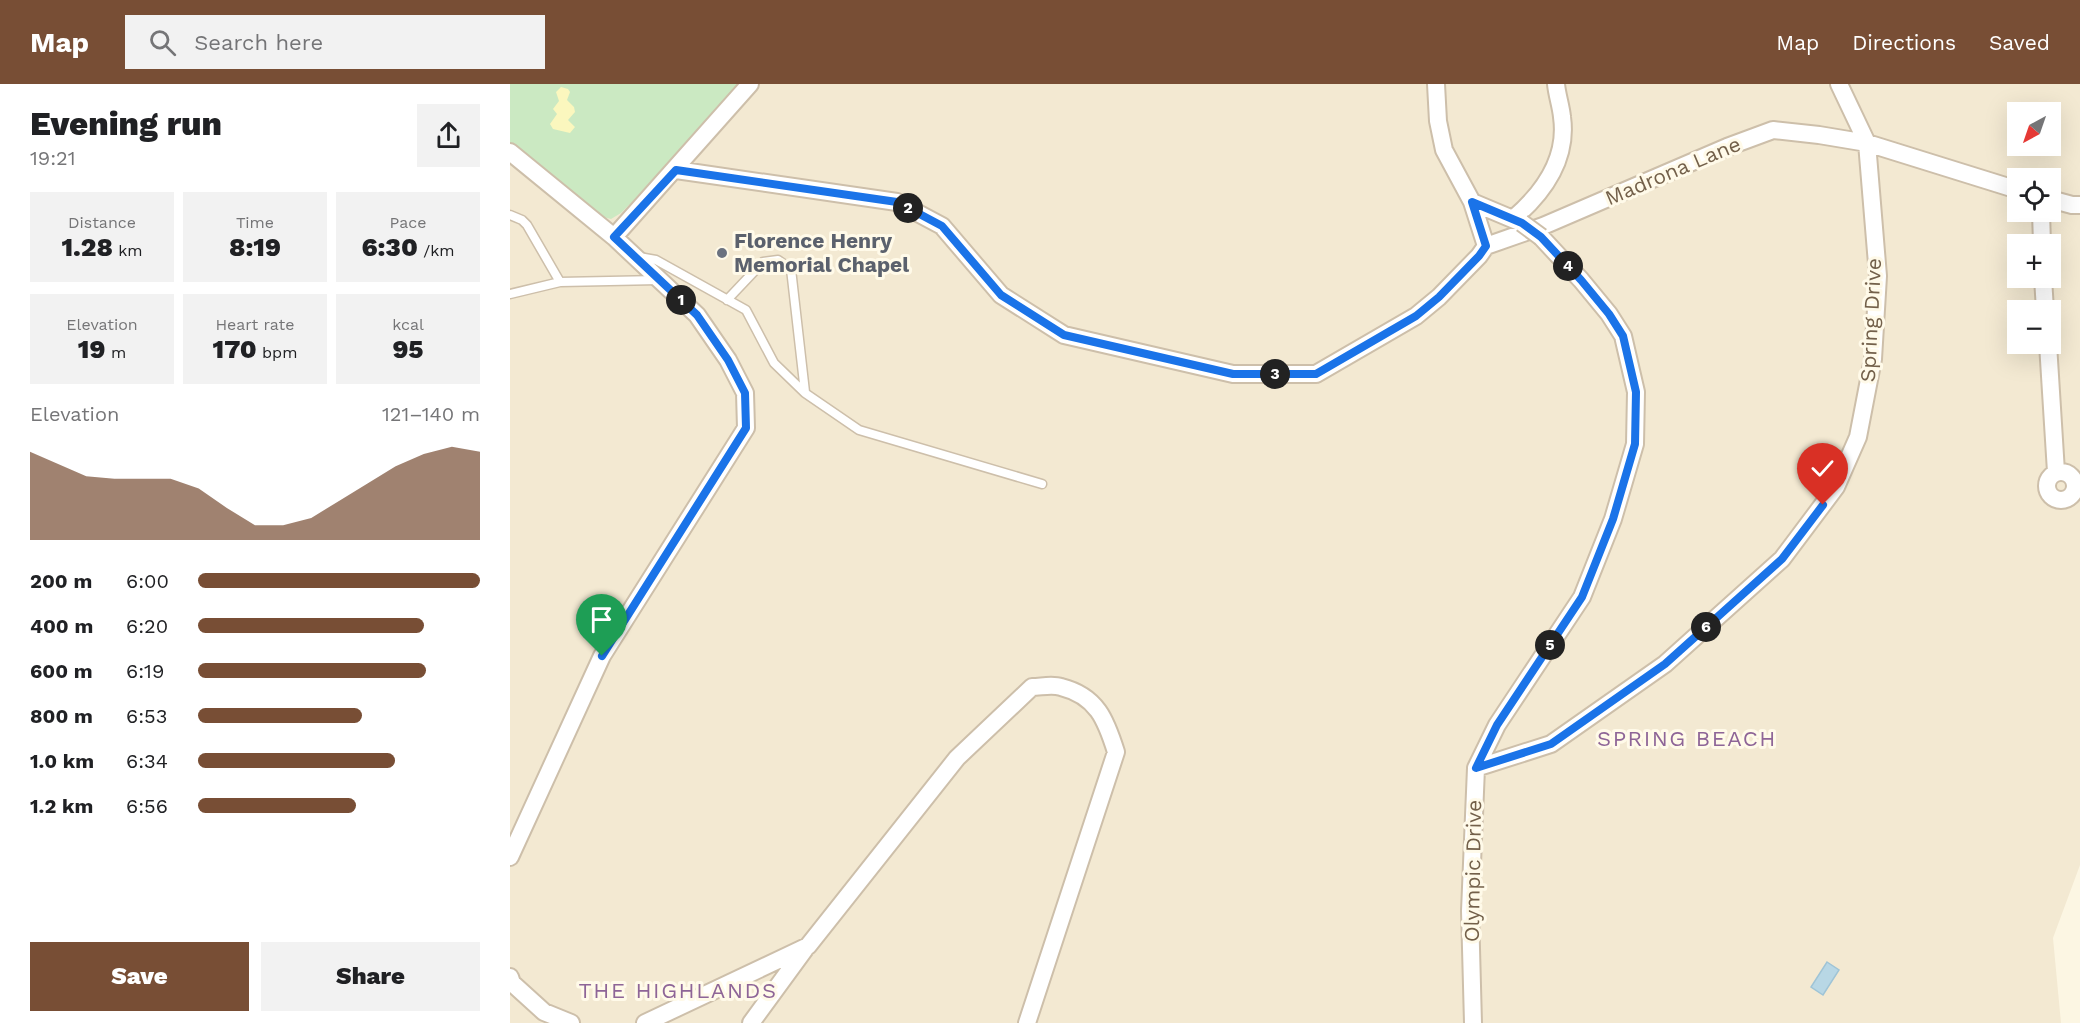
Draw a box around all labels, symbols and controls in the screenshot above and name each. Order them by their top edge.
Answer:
search box [125,15,545,69]
text: Map [30,26,89,59]
icon: search [146,26,179,59]
text: Search here [194,30,323,55]
text: Map [1776,30,1819,55]
text: Directions [1852,30,1956,55]
text: Saved [1989,30,2050,55]
north arrow [2007,102,2061,156]
map controls [2007,102,2061,354]
text: Evening run [30,104,222,143]
button: share [417,104,480,167]
street label: Madrona Lane [1601,131,1744,210]
text: 19:21 [30,146,76,170]
button: locate [2007,168,2061,222]
pin: 2 [893,193,923,223]
text: 2 [903,198,913,217]
text: Distance [68,213,136,232]
text: Time [236,213,274,232]
text: Pace [389,213,427,232]
place label: Florence Henry Memorial Chapel [734,228,909,277]
text: 1.28 [61,232,113,262]
text: 8:19 [229,232,281,262]
text: 6:30 [361,232,418,262]
button: + [2007,234,2061,288]
text: km [113,241,143,260]
text: /km [418,241,455,260]
marker: Florence Henry Memorial Chapel [715,246,729,260]
pin: 4 [1553,251,1583,281]
text: 4 [1563,256,1573,275]
street label: Spring Drive [1855,257,1886,383]
pin: 1 [666,285,696,315]
text: 1 [678,290,684,309]
button: − [2007,300,2061,354]
text: Elevation [66,315,138,334]
text: Heart rate [215,315,295,334]
text: kcal [392,315,424,334]
text: 19 [78,334,105,364]
text: 170 [213,334,257,364]
text: 95 [393,334,423,364]
text: m [105,343,126,362]
text: bpm [257,343,297,362]
pin: 3 [1260,359,1290,389]
text: 3 [1270,364,1280,383]
text: Elevation [30,402,119,426]
text: 121–140 m [382,402,480,426]
pin [1797,443,1848,505]
icon: check [1806,452,1839,485]
text: 200 m [30,569,92,593]
text: 6:00 [126,569,169,593]
pin [576,594,627,656]
icon: arrive [585,603,618,636]
pin: 6 [1691,612,1721,642]
text: 400 m [30,614,93,638]
text: 6:20 [126,614,168,638]
text: 6 [1701,617,1711,636]
pin: 5 [1535,630,1565,660]
text: 5 [1545,635,1555,654]
text: 600 m [30,659,93,683]
text: 6:19 [126,659,164,683]
text: 800 m [30,704,93,728]
text: 6:53 [126,704,167,728]
district label: SPRING BEACH [1597,726,1777,751]
text: 1.0 km [30,749,94,773]
text: 6:34 [126,749,168,773]
text: 1.2 km [30,794,93,818]
text: 6:56 [126,794,168,818]
street label: Olympic Drive [1459,800,1486,942]
button: Save [30,942,249,1011]
button: Share [261,942,480,1011]
district label: THE HIGHLANDS [579,978,778,1003]

